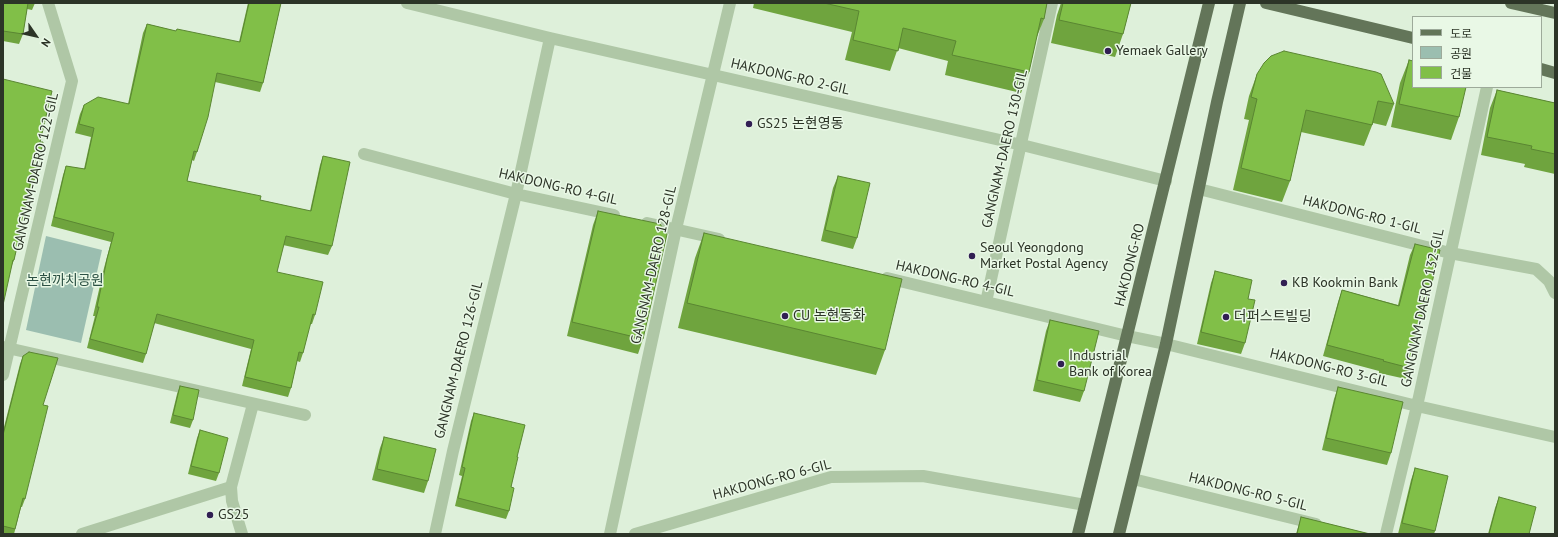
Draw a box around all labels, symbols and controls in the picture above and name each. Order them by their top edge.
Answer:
north arrow [16,16,56,56]
legend [1412,16,1542,88]
text: 도로 [1450,26,1472,41]
text: N [38,36,54,50]
place label: Yemaek Gallery [1116,43,1208,59]
marker: Yemaek Gallery [1103,46,1113,56]
text: 공원 [1450,46,1472,61]
street label: HAKDONG-RO 2-GIL [729,55,851,99]
text: 건물 [1450,66,1472,81]
street label: GANGNAM-DAERO 130-GIL [979,68,1031,230]
street label: GANGNAM-DAERO 122-GIL [10,91,62,253]
place label: GS25 논현영동 [757,116,844,132]
marker: GS25 논현영동 [744,119,754,129]
street label: HAKDONG-RO 4-GIL [497,165,619,209]
street label: GANGNAM-DAERO 128-GIL [628,184,680,346]
street label: HAKDONG-RO 1-GIL [1301,192,1423,238]
street label: HAKDONG-RO [1112,222,1148,308]
street label: GANGNAM-DAERO 132-GIL [1398,227,1448,389]
place label: Seoul Yeongdong Market Postal Agency [980,240,1108,272]
marker: Seoul Yeongdong Market Postal Agency [967,251,977,261]
street label: HAKDONG-RO 4-GIL [894,257,1016,301]
park label: 논현까치공원 [26,273,104,289]
place label: KB Kookmin Bank [1292,275,1398,291]
marker: KB Kookmin Bank [1279,278,1289,288]
street label: GANGNAM-DAERO 126-GIL [431,279,487,441]
place label: CU 논현동화 [793,308,865,324]
place label: 더퍼스트빌딩 [1234,309,1311,325]
marker: CU 논현동화 [780,311,790,321]
marker: 더퍼스트빌딩 [1221,312,1231,322]
street label: HAKDONG-RO 3-GIL [1268,345,1390,391]
place label: Industrial Bank of Korea [1069,348,1152,380]
marker: Industrial Bank of Korea [1056,359,1066,369]
street label: HAKDONG-RO 6-GIL [711,456,833,504]
street label: HAKDONG-RO 5-GIL [1187,469,1309,515]
place label: GS25 [218,507,249,523]
marker: GS25 [205,510,215,520]

